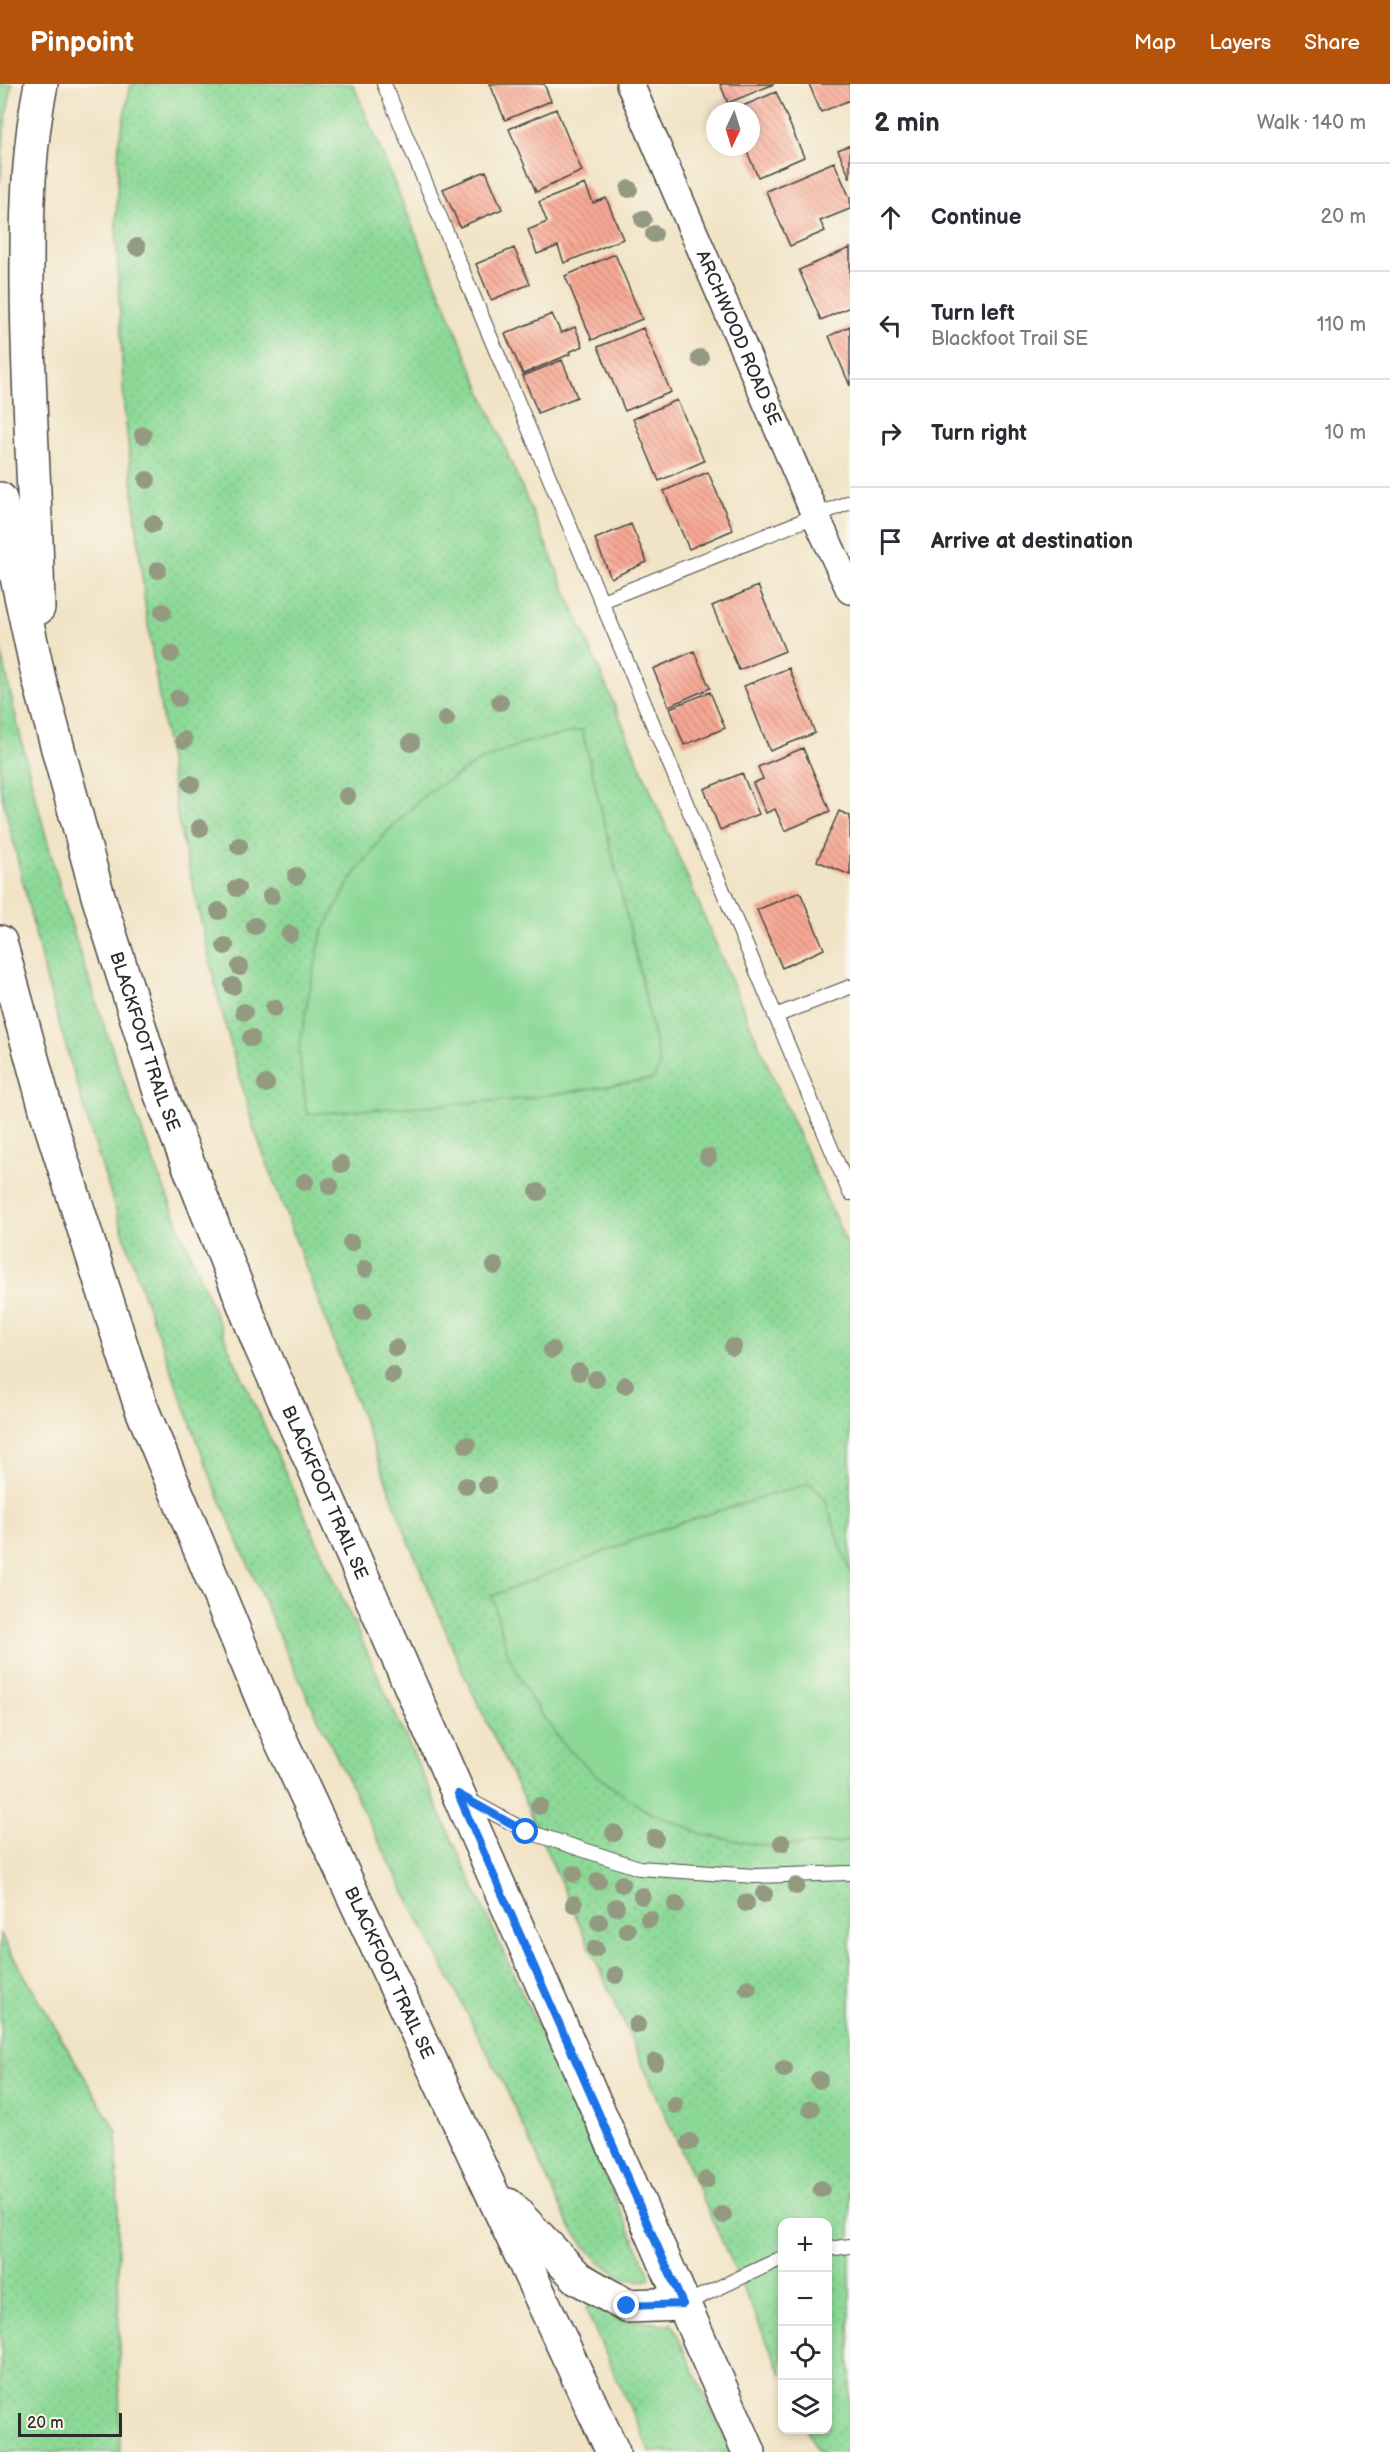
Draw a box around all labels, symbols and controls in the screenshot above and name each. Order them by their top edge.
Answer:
text: Pinpoint [30,26,134,59]
text: Map [1134,30,1176,55]
text: Layers [1209,30,1271,55]
text: Share [1304,30,1360,55]
north arrow [706,102,760,156]
text: 2 min [874,108,940,139]
text: Walk · 140 m [1257,111,1366,135]
icon: ahead [874,201,907,234]
text: Continue [931,204,1021,231]
text: 20 m [1321,205,1366,229]
street label: ARCHWOOD ROAD SE [692,247,785,429]
text: Turn left [931,300,1015,327]
icon: left [874,309,907,342]
text: 110 m [1317,313,1366,337]
text: Blackfoot Trail SE [931,327,1088,351]
icon: right [874,417,907,450]
text: Turn right [931,420,1027,447]
text: 10 m [1325,421,1366,445]
icon: arrive [874,525,907,558]
text: Arrive at destination [931,528,1133,555]
street label: BLACKFOOT TRAIL SE [105,949,184,1135]
street label: BLACKFOOT TRAIL SE [277,1403,372,1583]
route start [512,1818,538,1844]
street label: BLACKFOOT TRAIL SE [340,1883,438,2063]
map controls [778,2218,832,2434]
button: + [778,2218,832,2272]
button: − [778,2272,832,2326]
route end [613,2292,639,2318]
button: locate [778,2326,832,2380]
button: layers [778,2380,832,2434]
scale bar [18,2410,122,2438]
text: 20 m [27,2414,63,2433]

